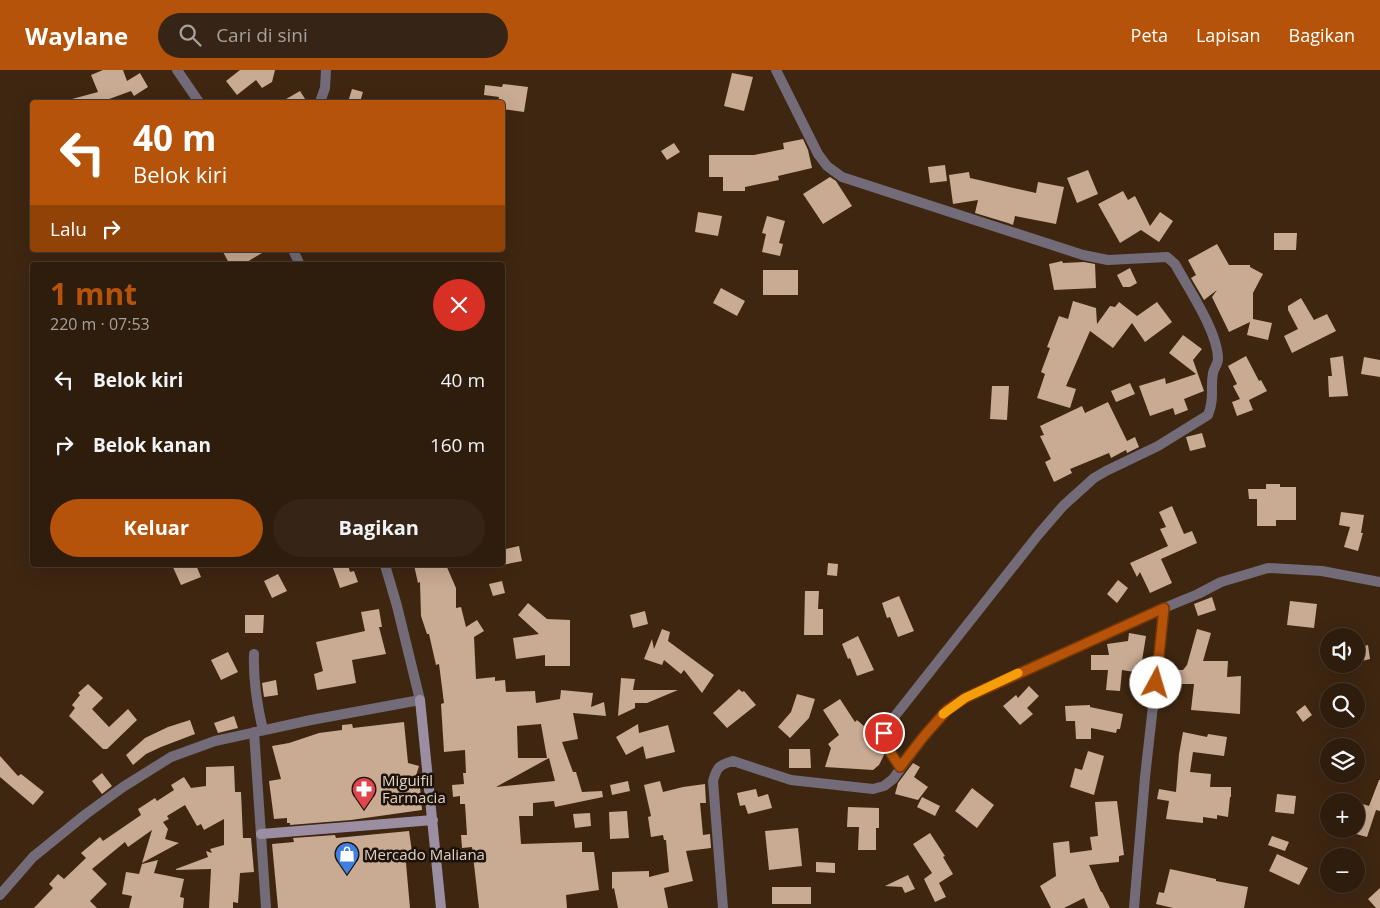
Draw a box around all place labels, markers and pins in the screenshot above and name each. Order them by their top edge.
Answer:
pin [863,712,905,754]
place label: Miguifil Farmacia [382,770,446,807]
pharmacy icon: Miguifil Farmacia [351,776,377,810]
shop icon: Mercado Maliana [334,841,360,875]
place label: Mercado Maliana [364,844,485,864]

